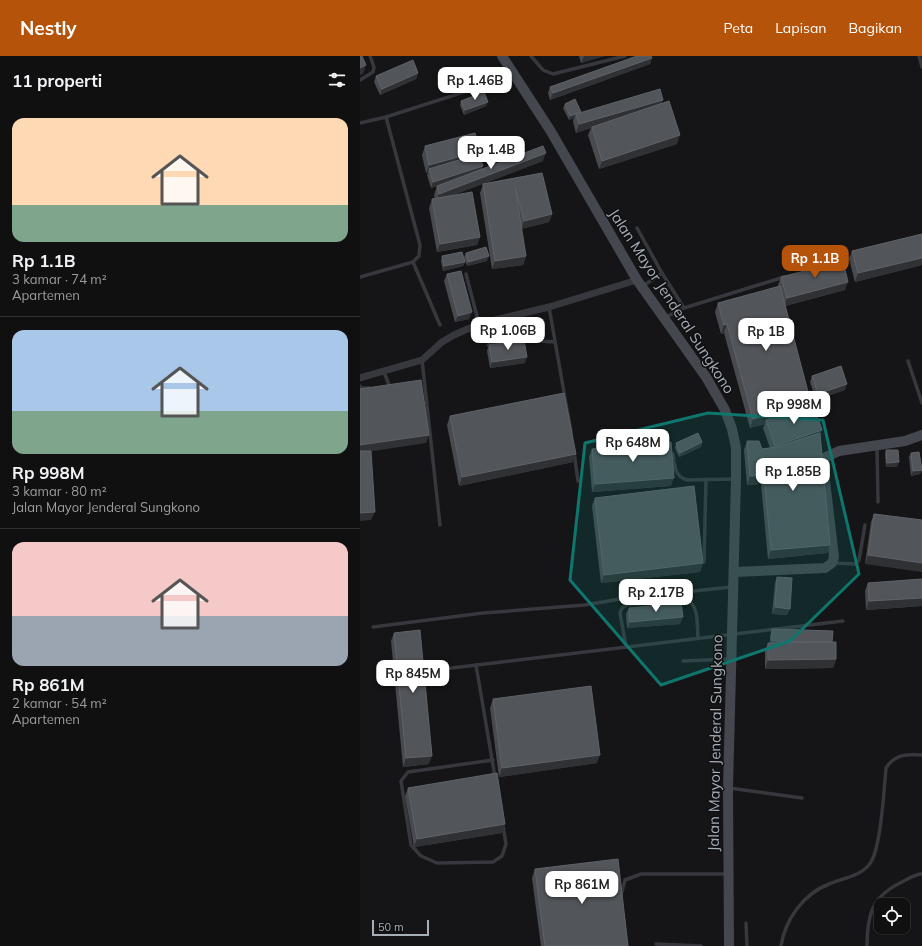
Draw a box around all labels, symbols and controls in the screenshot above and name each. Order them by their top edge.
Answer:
text: Nestly [20,16,77,40]
text: Peta [724,19,753,37]
text: Lapisan [775,19,827,37]
text: Bagikan [849,19,902,37]
pin: Rp 1.46B [434,67,516,101]
icon: filters [326,69,348,91]
text: 11 properti [12,70,102,91]
text: Rp 1.46B [447,72,503,88]
pin: Rp 1.4B [454,136,528,170]
text: Rp 1.4B [467,141,515,157]
icon: home [144,144,216,216]
street label: Jalan Mayor Jenderal Sungkono [605,205,739,397]
pin: Rp 1.1B [778,245,852,279]
text: Rp 1.1B [12,250,75,271]
text: Rp 1.1B [791,250,839,266]
text: 3 kamar · 74 m² [12,271,107,287]
text: Apartemen [12,287,80,303]
pin: Rp 1.06B [467,317,549,351]
pin: Rp 1B [738,318,794,352]
text: Rp 1.06B [480,322,536,338]
text: Rp 1B [747,323,785,339]
icon: home [144,356,216,428]
pin: Rp 998M [757,391,831,425]
text: Rp 998M [766,396,822,412]
pin: Rp 648M [596,429,670,463]
text: Rp 648M [605,434,661,450]
pin: Rp 1.85B [752,458,834,492]
text: Rp 998M [12,462,85,483]
text: Rp 1.85B [765,463,821,479]
text: 3 kamar · 80 m² [12,483,107,499]
text: Jalan Mayor Jenderal Sungkono [12,499,200,515]
icon: home [144,568,216,640]
pin: Rp 2.17B [615,579,697,613]
text: Rp 2.17B [628,584,684,600]
street label: Jalan Mayor Jenderal Sungkono [704,634,726,852]
pin: Rp 845M [376,660,450,694]
text: Rp 845M [385,665,441,681]
text: Rp 861M [12,674,85,695]
text: 2 kamar · 54 m² [12,695,107,711]
text: Apartemen [12,711,80,727]
pin: Rp 861M [545,871,619,905]
text: Rp 861M [554,876,610,892]
map controls [874,898,910,934]
button: locate [874,898,910,934]
scale bar [372,918,429,937]
text: 50 m [378,920,404,934]

